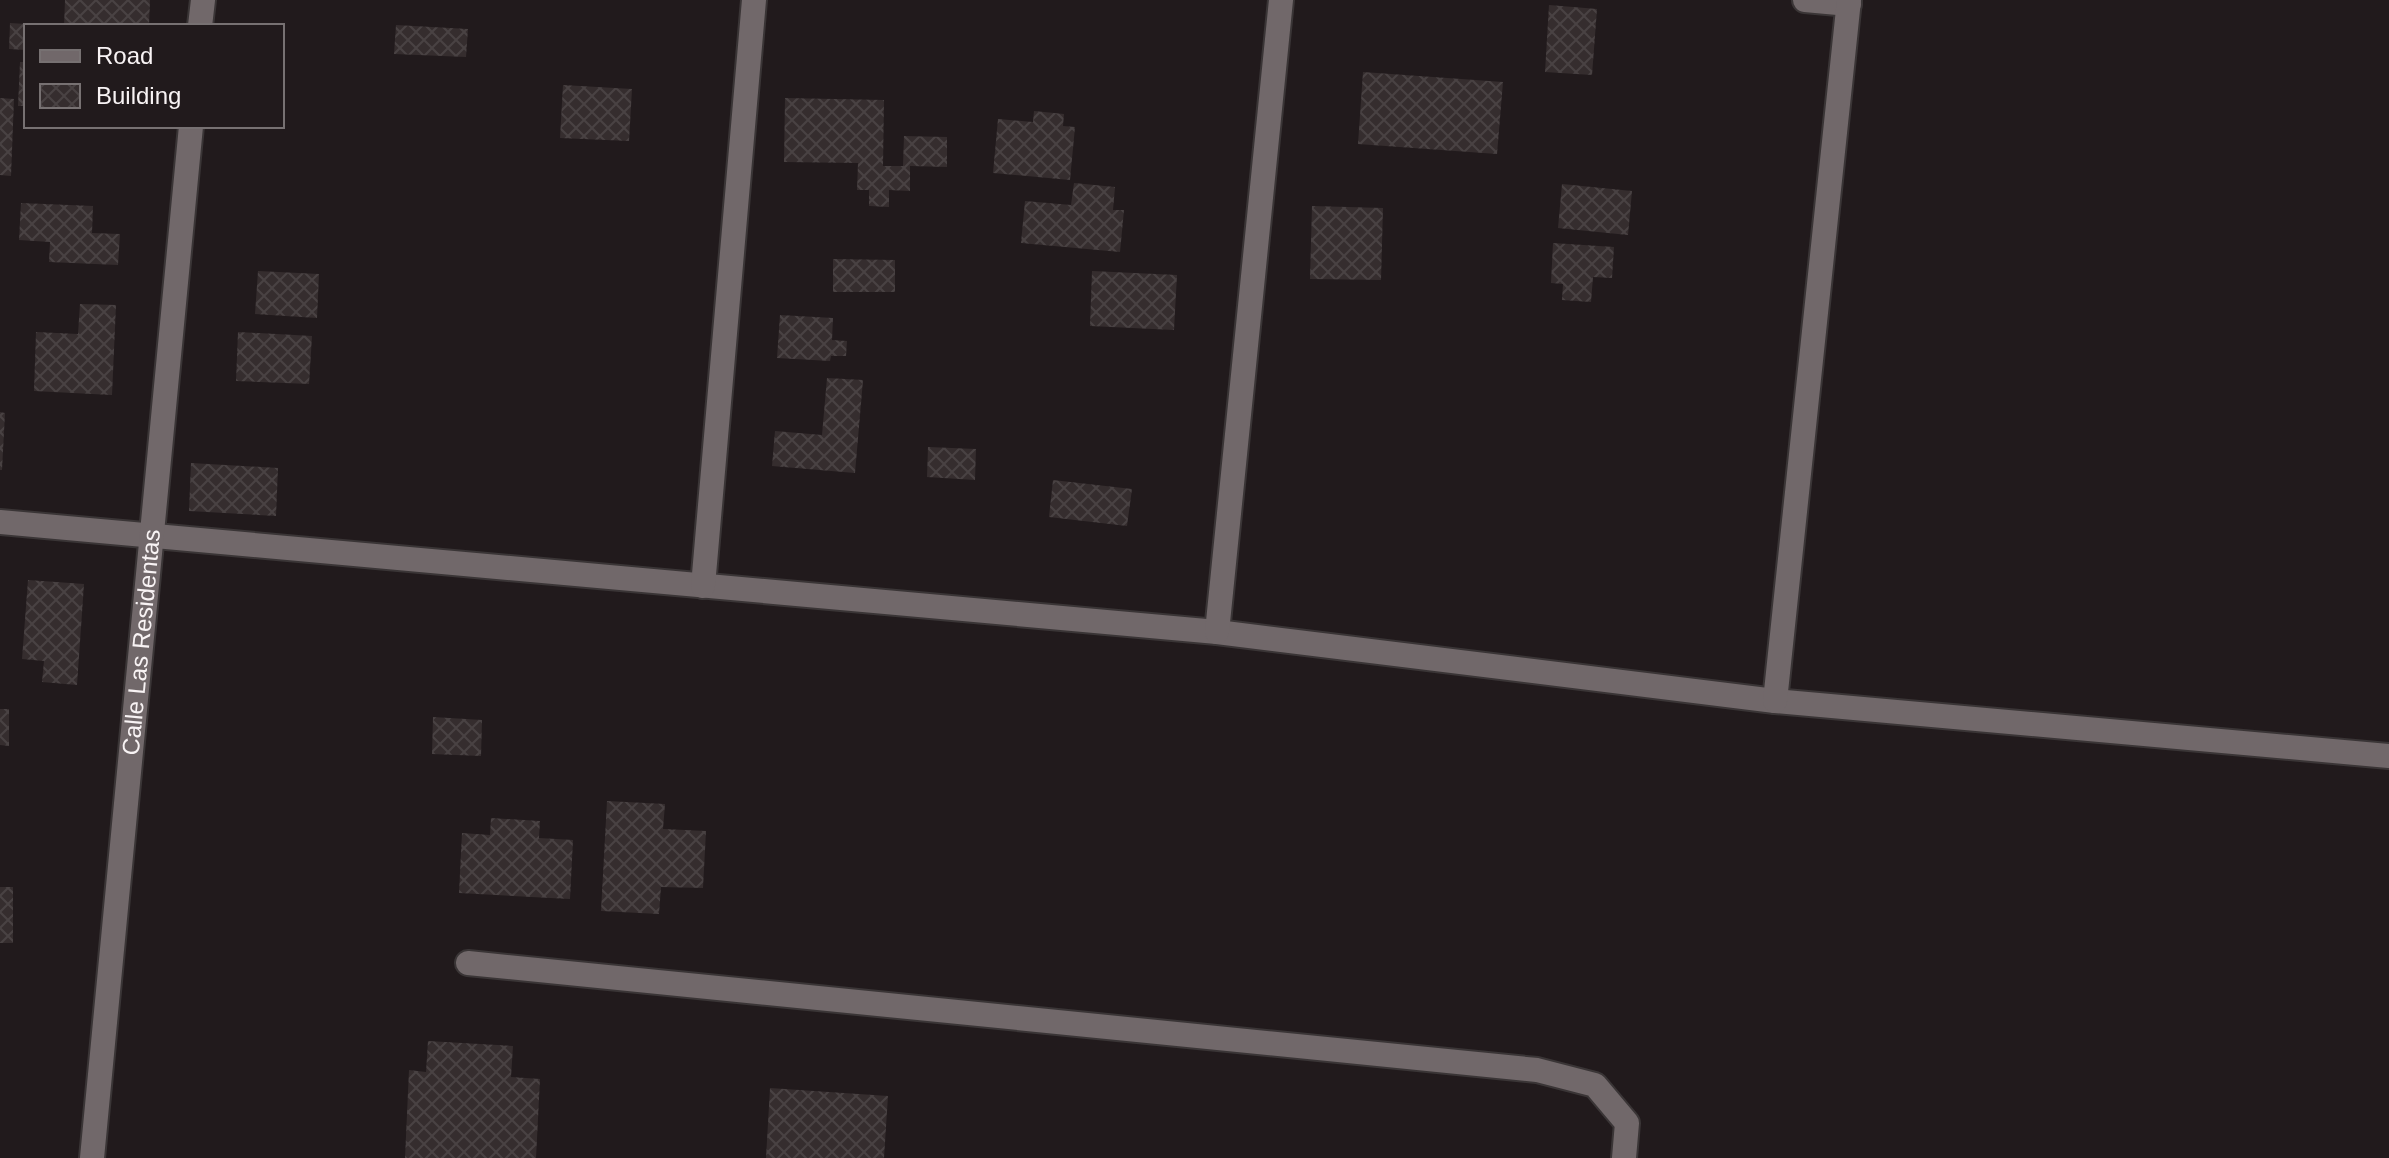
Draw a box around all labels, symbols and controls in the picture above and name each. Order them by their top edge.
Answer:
legend [24,24,284,128]
text: Road [96,42,153,69]
text: Building [96,82,181,109]
street label: Calle Las Residentas [117,528,165,757]

